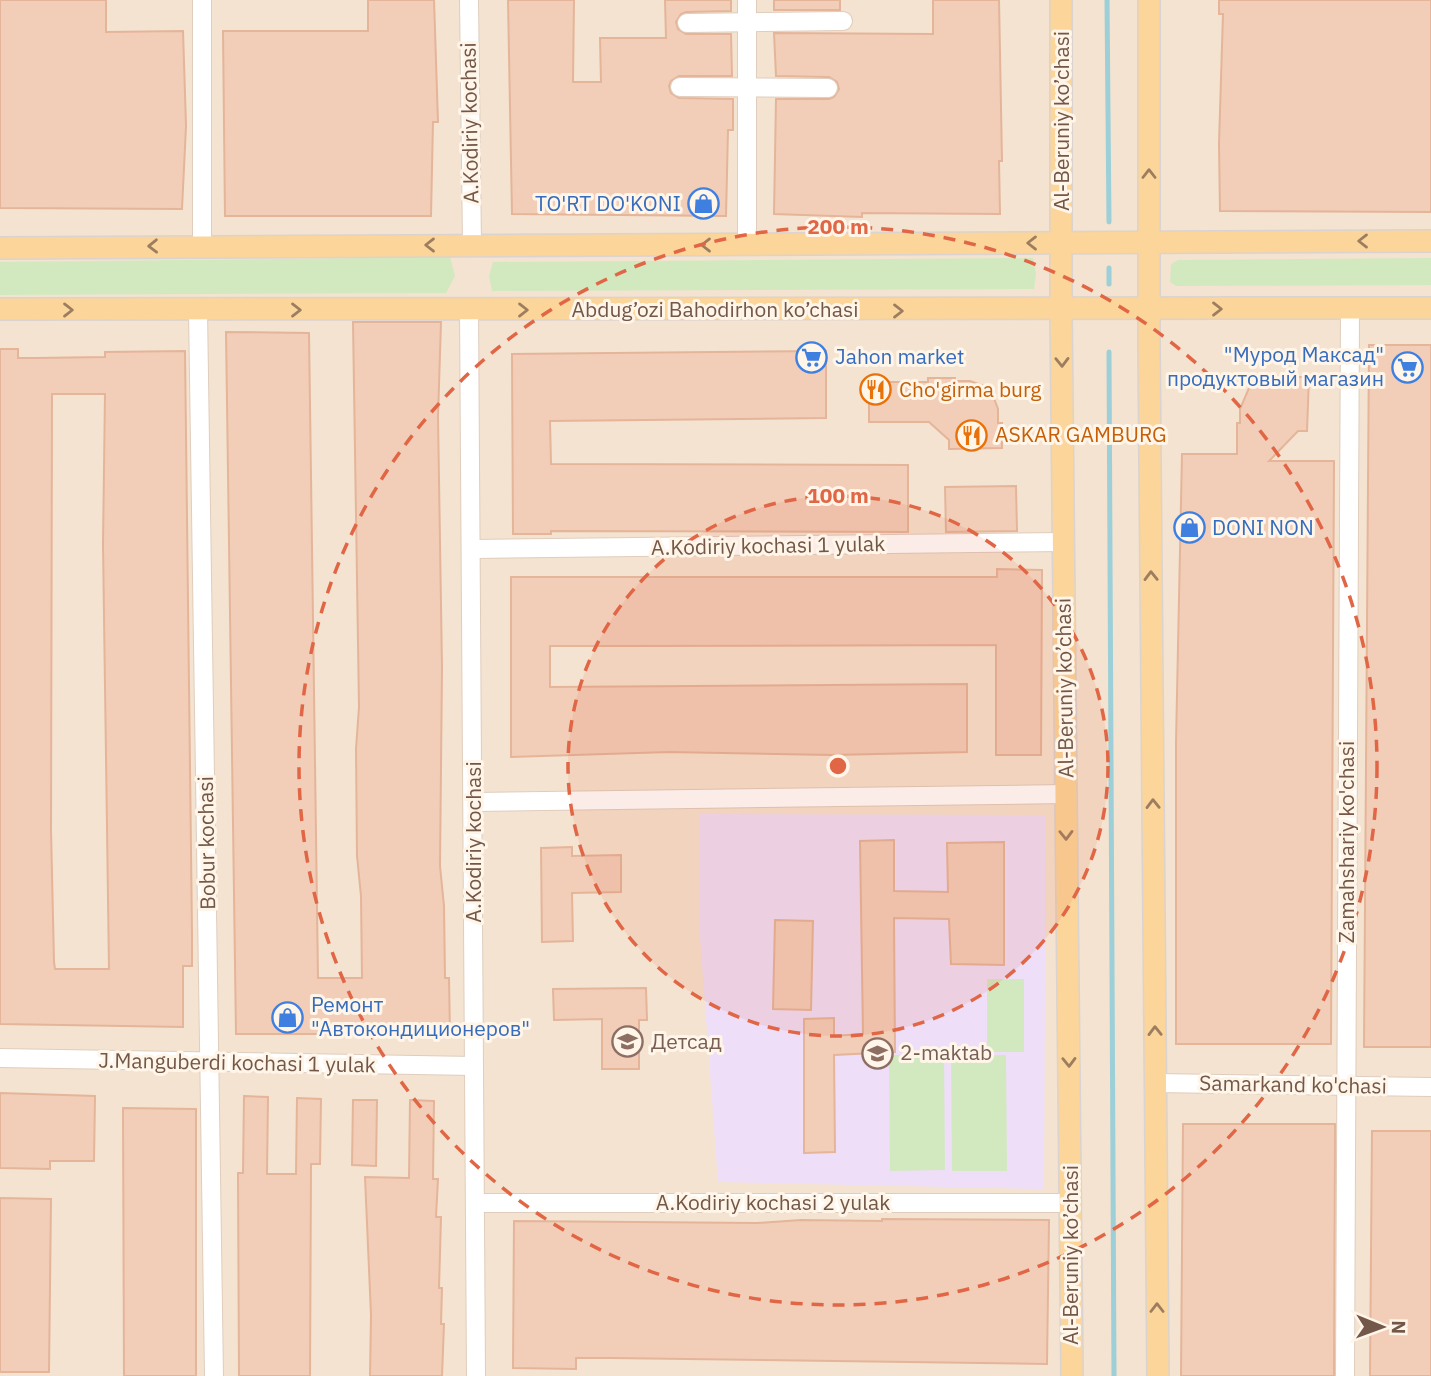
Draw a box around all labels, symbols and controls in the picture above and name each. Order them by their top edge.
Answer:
street label: Al-Beruniy ko’chasi [1047,31,1075,211]
street label: A.Kodiriy kochasi [454,42,484,204]
one-way arrow [1141,168,1157,179]
shop icon: TO'RT DO'KONI [687,187,721,221]
place label: TO'RT DO'KONI [535,189,681,217]
text: 200 m [807,212,869,240]
one-way arrow [1357,233,1368,249]
one-way arrow [1026,235,1036,251]
one-way arrow [424,237,434,253]
one-way arrow [700,237,711,253]
one-way arrow [147,238,158,254]
street label: Abdug’ozi Bahodirhon ko’chasi [572,295,858,323]
one-way arrow [1212,301,1223,316]
one-way arrow [63,302,74,318]
one-way arrow [291,302,301,318]
one-way arrow [518,302,529,318]
one-way arrow [893,303,903,319]
supermarket icon: Jahon market [795,340,829,374]
place label: "Мурод Максад" продуктовый магазин [1167,340,1384,392]
place label: Jahon market [835,342,964,370]
supermarket icon: "Мурод Максад" продуктовый магазин [1390,350,1424,384]
one-way arrow [1054,357,1070,368]
restaurant icon: Cho'girma burg [859,373,893,407]
place label: Cho'girma burg [899,375,1041,403]
restaurant icon: ASKAR GAMBURG [955,418,989,452]
place label: ASKAR GAMBURG [995,420,1167,448]
text: 100 m [807,481,869,509]
shop icon: DONI NON [1172,511,1206,545]
place label: DONI NON [1212,513,1314,541]
street label: A.Kodiriy kochasi 1 yulak [651,529,885,561]
one-way arrow [1143,571,1159,581]
street label: Al-Beruniy ko’chasi [1048,598,1080,778]
street label: Zamahshariy ko'chasi [1332,741,1360,943]
centre of rings [826,754,850,778]
street label: A.Kodiriy kochasi [459,761,487,923]
street label: Bobur kochasi [191,776,221,910]
one-way arrow [1145,798,1161,809]
one-way arrow [1059,829,1074,840]
place label: Ремонт "Автокондиционеров" [311,990,530,1042]
shop icon: Ремонт "Автокондиционеров" [271,1000,305,1034]
school or university icon: Детсад [611,1025,645,1059]
one-way arrow [1147,1026,1163,1036]
place label: Детсад [651,1027,722,1055]
school or university icon: 2-maktab [860,1036,894,1070]
place label: 2-maktab [900,1038,992,1066]
street label: J.Manguberdi kochasi 1 yulak [98,1046,376,1078]
one-way arrow [1061,1057,1077,1068]
street label: Samarkand ko'chasi [1199,1068,1387,1100]
street label: Al-Beruniy ko’chasi [1056,1165,1084,1345]
street label: A.Kodiriy kochasi 2 yulak [656,1188,890,1216]
north arrow [1347,1292,1417,1362]
one-way arrow [1149,1302,1165,1313]
text: N [1387,1320,1411,1334]

